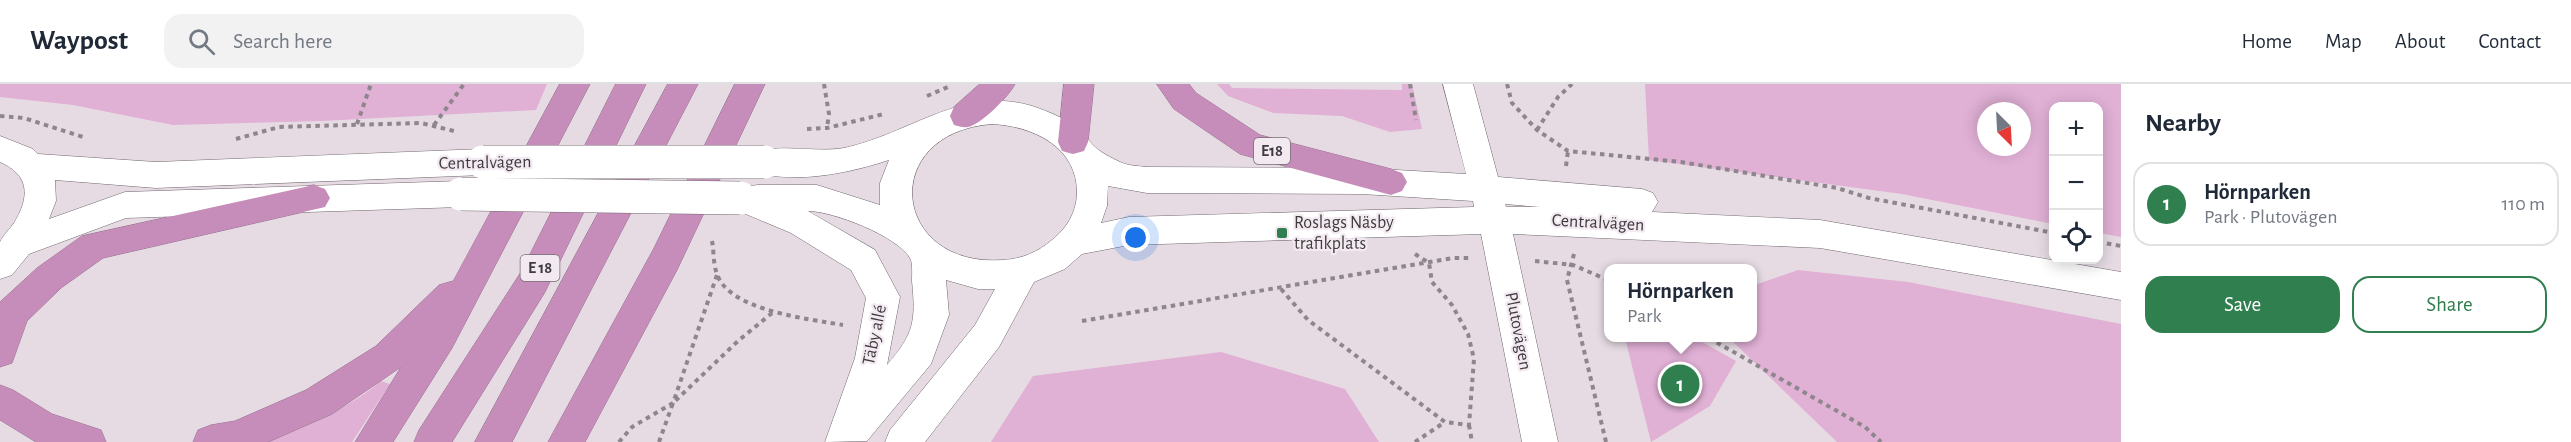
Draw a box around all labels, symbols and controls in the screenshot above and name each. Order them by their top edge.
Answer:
search box [164,14,584,68]
icon: search [185,25,218,58]
text: Waypost [30,27,128,55]
text: Search here [233,30,333,52]
text: Home [2241,31,2292,52]
text: Map [2325,31,2362,52]
text: About [2395,31,2445,52]
text: Contact [2478,31,2541,52]
north arrow [1977,102,2031,156]
map controls [2049,102,2103,264]
button: + [2049,102,2103,156]
text: Nearby [2145,110,2221,136]
road number: E18 [1254,138,1290,164]
street label: Centralvägen [438,153,532,173]
button: − [2049,156,2103,210]
text: Hörnparken [2204,181,2311,203]
text: 1 [2163,194,2170,214]
text: 110 m [2501,194,2545,214]
text: Park · Plutovägen [2204,207,2338,227]
button: locate [2049,210,2103,264]
street label: Centralvägen [1551,212,1645,234]
place label: Roslags Näsby trafikplats [1294,214,1394,253]
your location [1121,223,1150,252]
marker: Roslags Näsby trafikplats [1275,226,1289,240]
road number: E 18 [520,255,560,281]
popup [1604,264,1757,342]
button: Save [2145,276,2340,333]
button: Share [2352,276,2547,333]
text: Hörnparken [1627,280,1734,302]
street label: Plutovägen [1502,290,1534,372]
street label: Täby allé [860,303,890,367]
text: Park [1627,306,1662,326]
pin: 1 [1660,362,1700,406]

